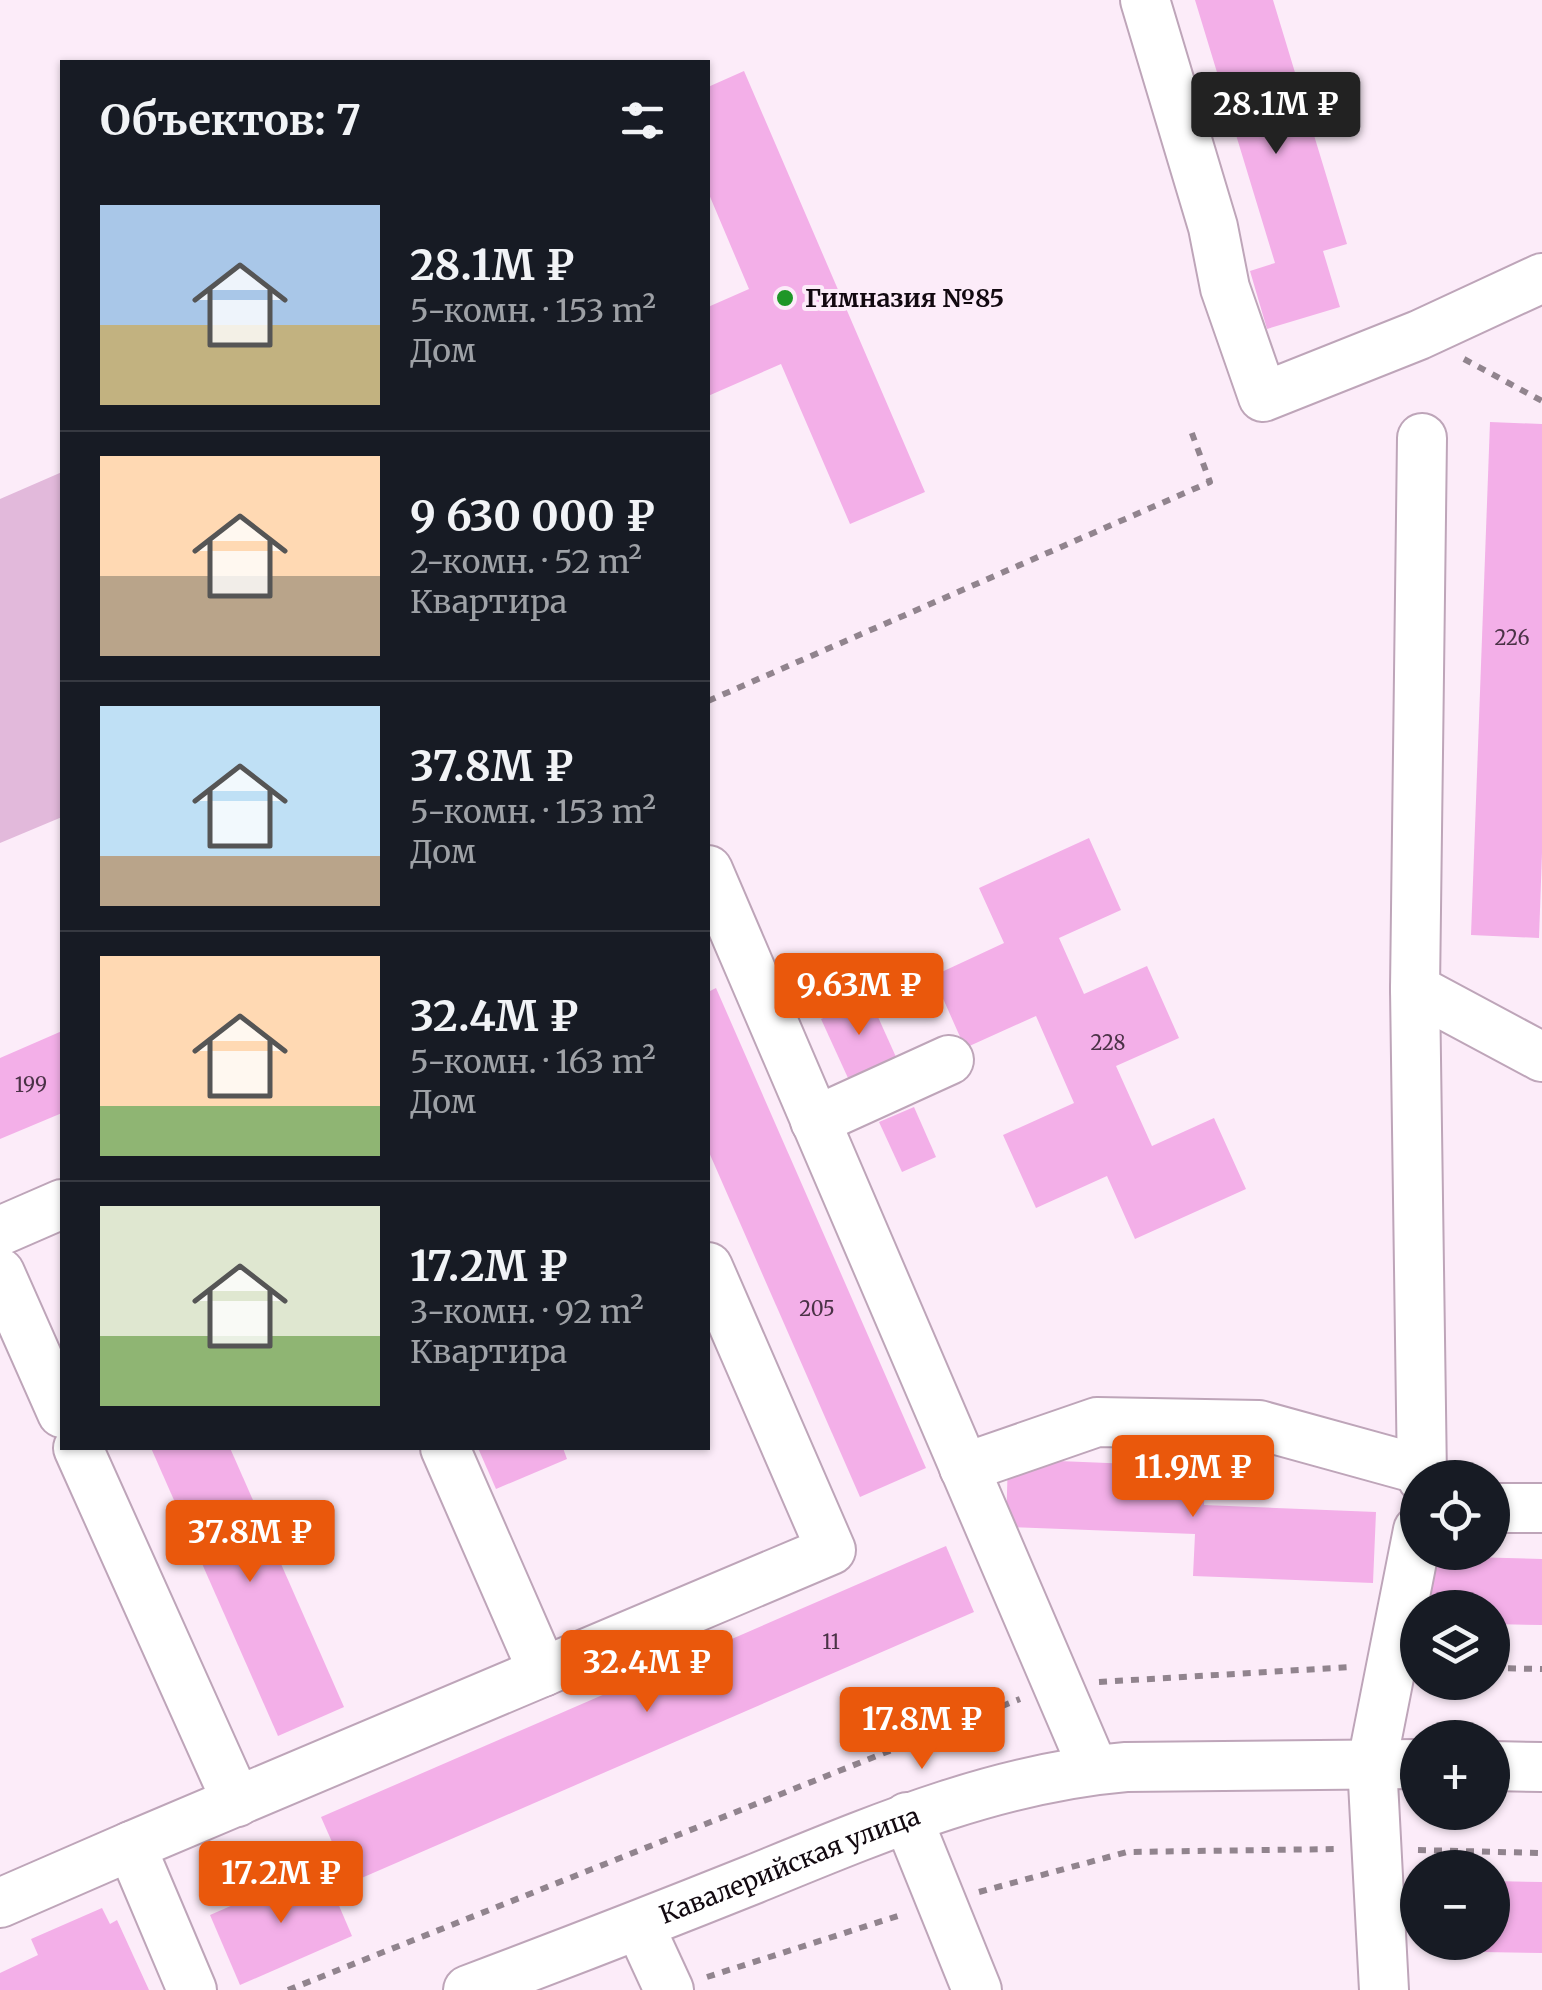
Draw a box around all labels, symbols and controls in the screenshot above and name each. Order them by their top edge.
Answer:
pin: 28.1M ₽ [1184,72,1368,157]
text: 28.1M ₽ [1213,84,1339,124]
icon: filters [615,93,670,148]
text: Объектов: 7 [100,94,361,146]
text: 28.1M ₽ [410,239,575,291]
icon: home [180,245,300,365]
place label: Гимназия №85 [805,282,1004,314]
marker: Гимназия №85 [774,287,796,309]
text: 5-комн. · 153 m² [410,291,656,331]
text: Дом [410,331,476,371]
text: 9 630 000 ₽ [410,490,655,542]
icon: home [180,496,300,616]
text: 2-комн. · 52 m² [410,542,642,582]
text: Квартира [410,582,567,622]
house number: 226 [1494,625,1530,650]
text: 37.8M ₽ [410,740,574,792]
icon: home [180,746,300,866]
text: 5-комн. · 153 m² [410,792,656,832]
text: Дом [410,832,476,872]
pin: 9.63M ₽ [767,953,951,1038]
text: 9.63M ₽ [796,965,922,1005]
text: 32.4M ₽ [410,990,579,1042]
icon: home [180,996,300,1116]
house number: 228 [1090,1030,1126,1055]
text: 5-комн. · 163 m² [410,1042,656,1082]
house number: 199 [15,1072,47,1097]
text: Дом [410,1082,476,1122]
text: 17.2M ₽ [410,1240,568,1292]
icon: home [180,1246,300,1366]
text: 3-комн. · 92 m² [410,1292,644,1332]
house number: 205 [799,1296,835,1321]
text: Квартира [410,1332,567,1372]
pin: 11.9M ₽ [1101,1435,1285,1520]
text: 11.9M ₽ [1134,1447,1252,1487]
map controls [1400,1460,1510,1960]
button: locate [1400,1460,1510,1570]
pin: 37.8M ₽ [158,1500,342,1585]
text: 37.8M ₽ [188,1512,312,1552]
button: layers [1400,1590,1510,1700]
house number: 11 [822,1629,840,1654]
pin: 32.4M ₽ [555,1630,739,1715]
text: 32.4M ₽ [583,1642,711,1682]
pin: 17.8M ₽ [830,1687,1014,1772]
text: 17.8M ₽ [862,1699,982,1739]
button: + [1400,1720,1510,1830]
street label: Кавалерийская улица [655,1800,924,1931]
pin: 17.2M ₽ [189,1841,373,1926]
button: − [1400,1850,1510,1960]
text: 17.2M ₽ [221,1853,341,1893]

